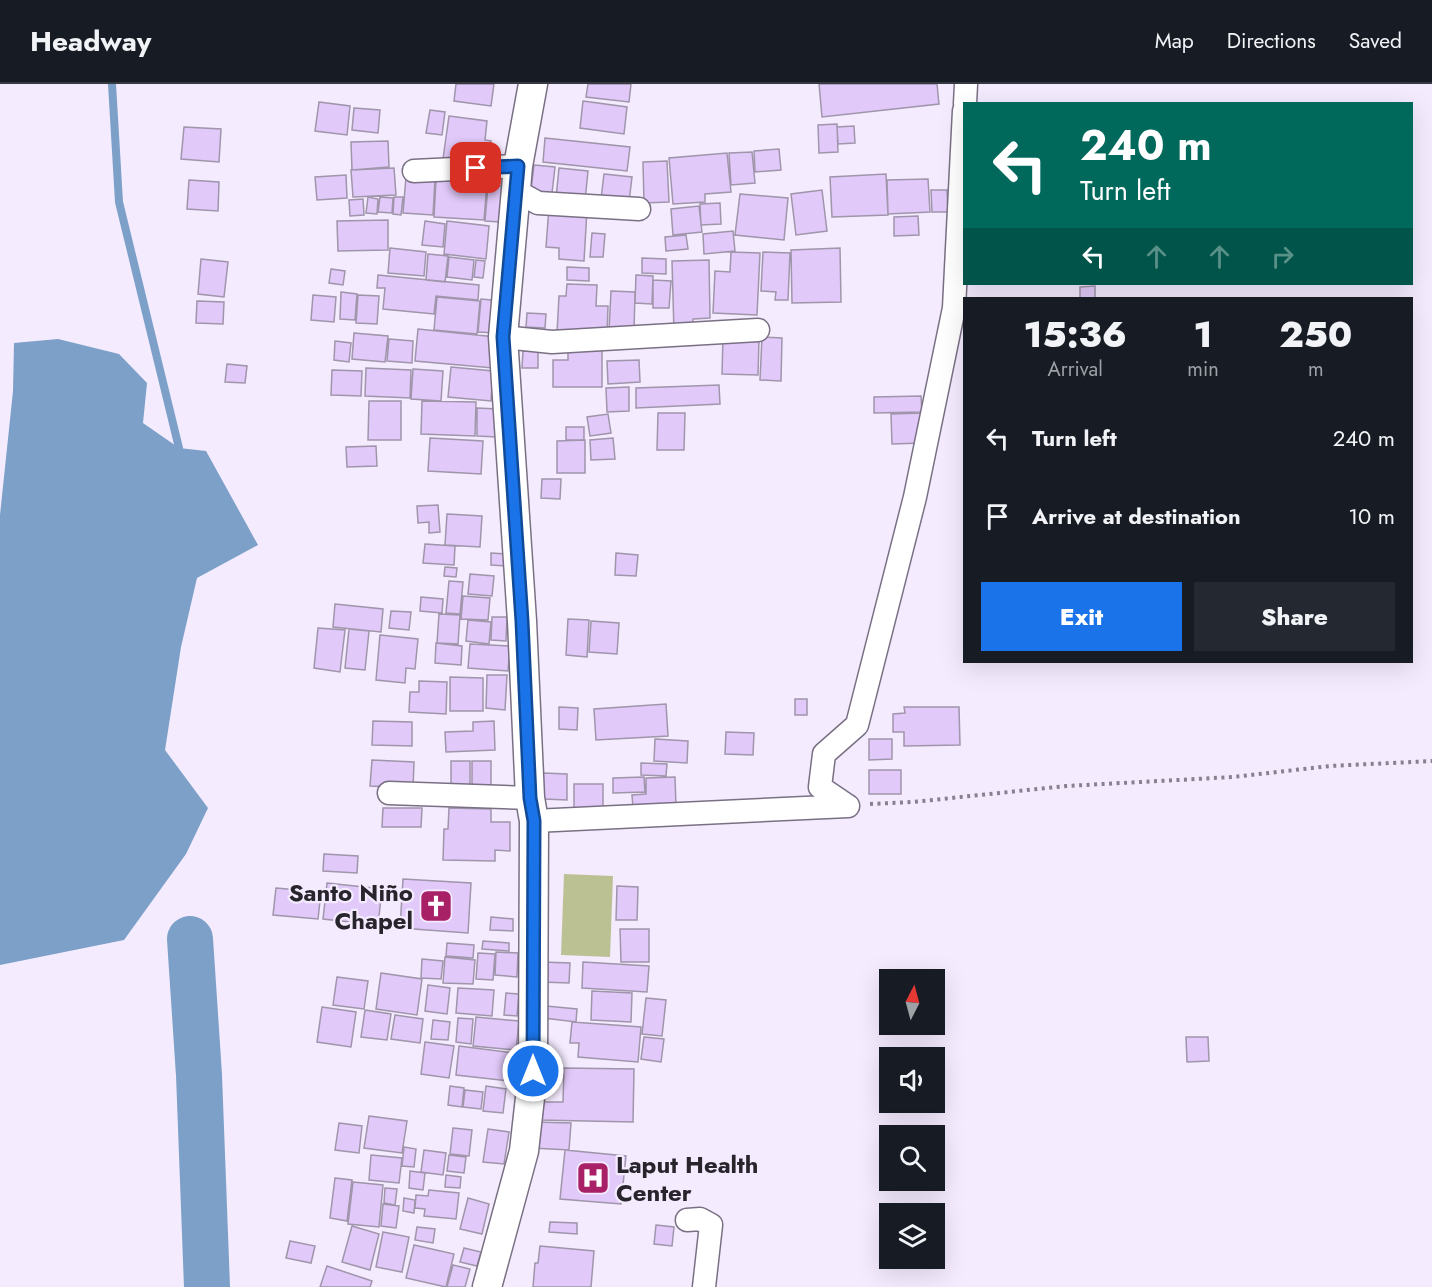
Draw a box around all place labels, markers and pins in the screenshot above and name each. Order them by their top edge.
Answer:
pin [450,142,501,193]
place label: Santo Niño Chapel [289,875,413,938]
church icon: Santo Niño Chapel [418,888,454,924]
place label: Laput Health Center [616,1147,758,1210]
hospital icon: Laput Health Center [575,1160,611,1196]

